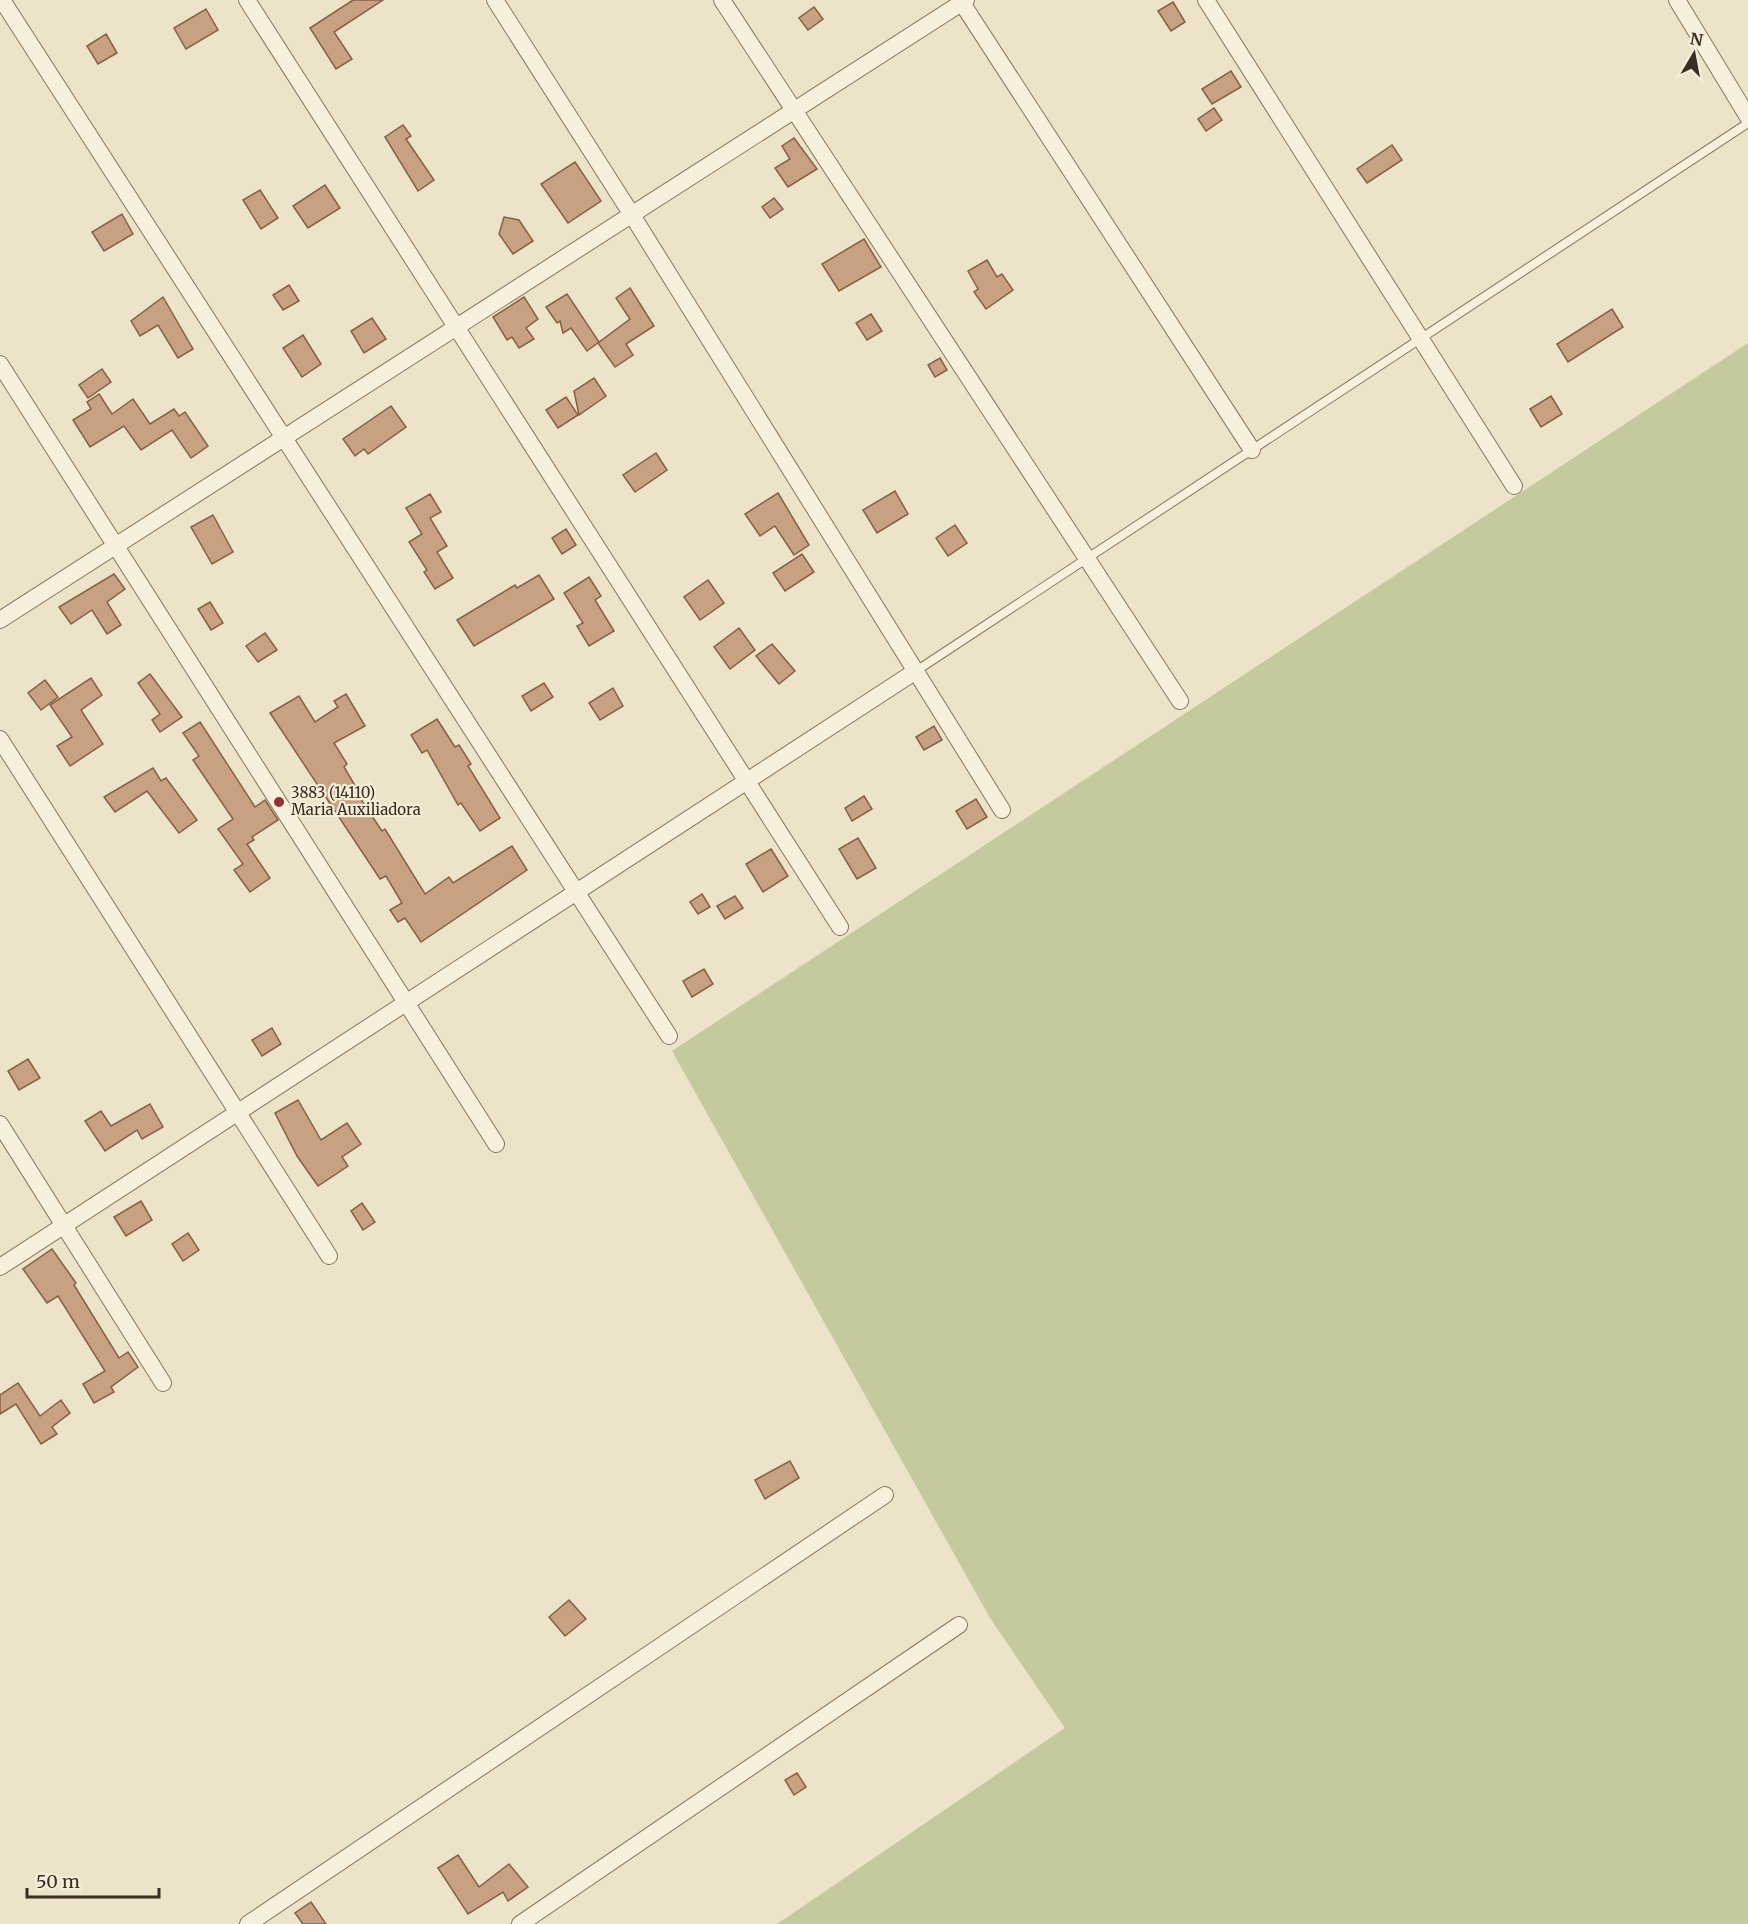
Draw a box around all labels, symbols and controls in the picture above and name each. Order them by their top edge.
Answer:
north arrow [1664,24,1724,84]
text: N [1689,28,1705,50]
place label: 3883 (14110) Maria Auxiliadora [291,783,421,819]
marker: 3883 (14110) Maria Auxiliadora [272,795,286,809]
scale bar [27,1861,159,1899]
text: 50 m [36,1870,80,1893]

